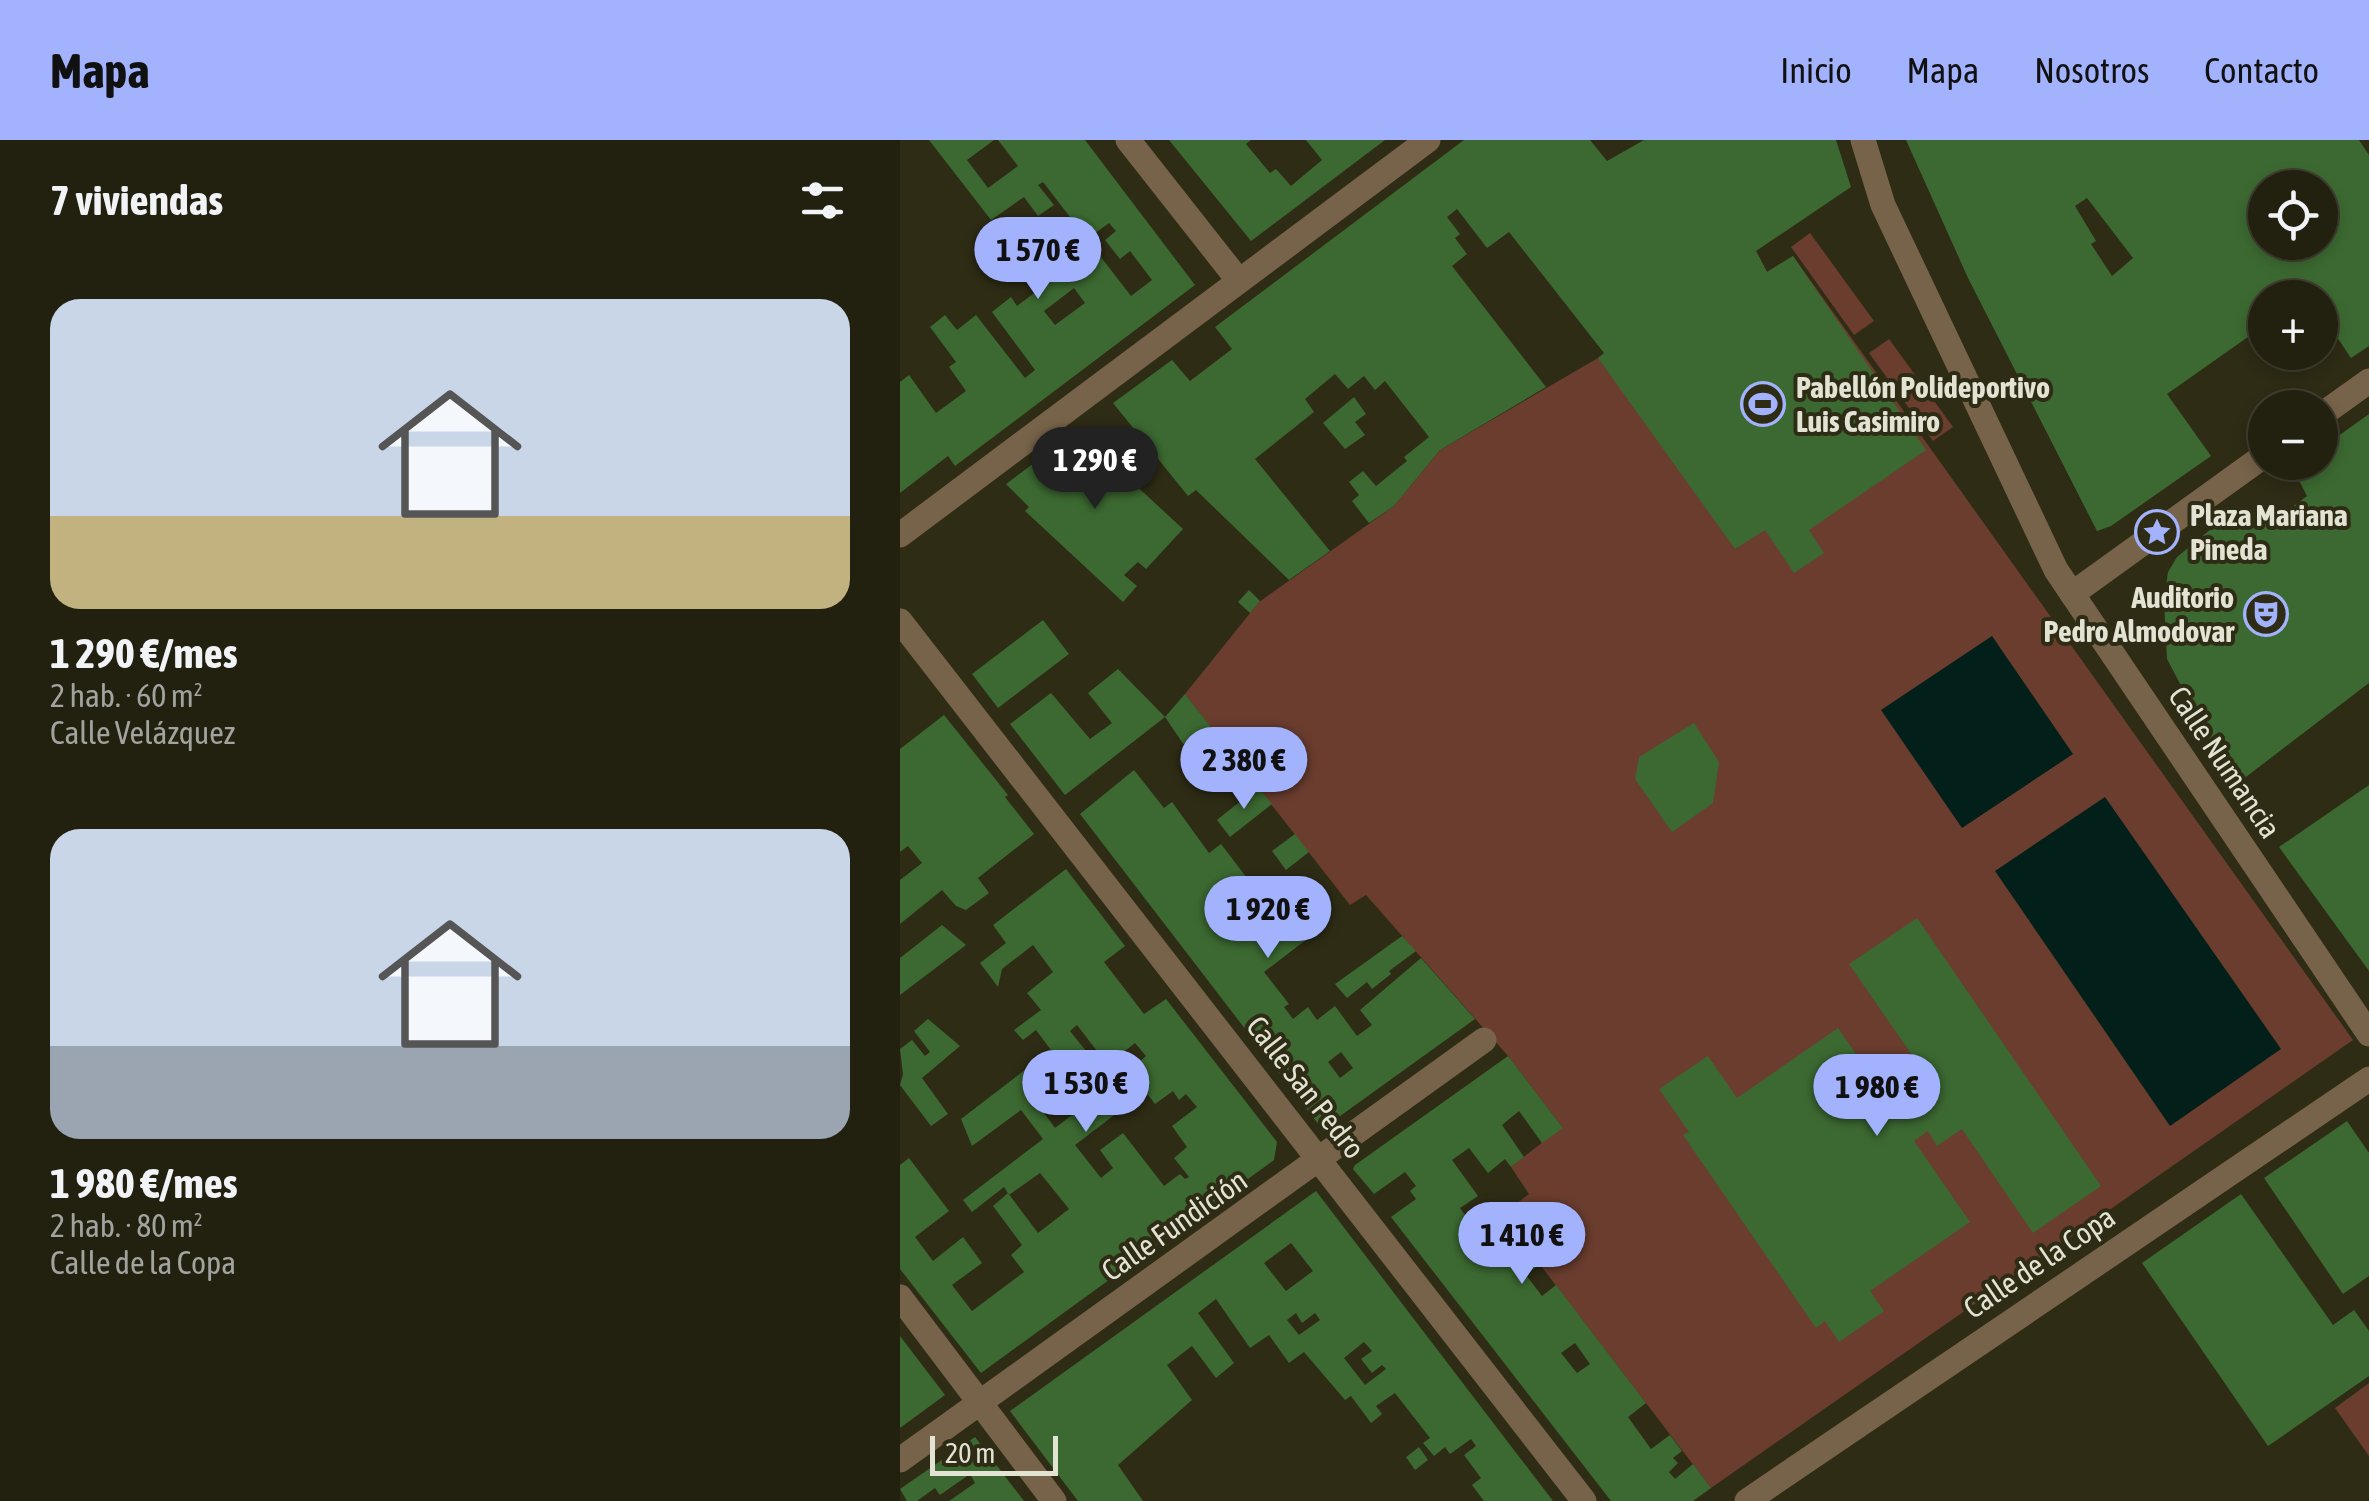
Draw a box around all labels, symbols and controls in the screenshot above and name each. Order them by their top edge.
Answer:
text: Mapa [50,43,150,98]
text: Inicio [1780,50,1852,90]
text: Mapa [1907,50,1979,90]
text: Nosotros [2034,50,2149,90]
text: Contacto [2204,50,2319,90]
map controls [2248,170,2338,480]
button: locate [2248,170,2338,260]
icon: filters [795,173,850,228]
text: 7 viviendas [50,176,223,224]
pin: 1 570 € [946,217,1130,302]
text: 1 570 € [996,231,1080,268]
button: + [2248,280,2338,370]
icon: home [360,364,540,544]
place label: Pabellón Polideportivo Luis Casimiro [1796,370,2050,438]
sports icon: Pabellón Polideportivo Luis Casimiro [1740,381,1786,427]
button: − [2248,390,2338,480]
pin: 1 290 € [1003,427,1187,512]
text: 1 290 € [1053,441,1137,478]
place label: Plaza Mariana Pineda [2190,498,2348,566]
place icon: Plaza Mariana Pineda [2134,509,2180,555]
place label: Auditorio Pedro Almodovar [2044,580,2235,648]
theatre icon: Auditorio Pedro Almodovar [2243,591,2289,637]
text: 1 290 €/mes [50,629,238,677]
text: 2 hab. · 60 m² [50,677,203,714]
street label: Calle Numancia [2162,680,2288,844]
text: Calle Velázquez [50,714,235,751]
pin: 2 380 € [1152,727,1336,812]
text: 2 380 € [1202,741,1286,778]
pin: 1 920 € [1176,876,1360,961]
text: 1 920 € [1226,890,1310,927]
icon: home [360,894,540,1074]
street label: Calle San Pedro [1240,1009,1372,1165]
pin: 1 530 € [994,1050,1178,1135]
pin: 1 980 € [1785,1054,1969,1139]
text: 1 530 € [1044,1064,1128,1101]
text: 1 980 € [1835,1068,1919,1105]
text: 1 980 €/mes [50,1159,238,1207]
street label: Calle Fundición [1095,1162,1253,1288]
street label: Calle de la Copa [1957,1199,2121,1325]
pin: 1 410 € [1430,1202,1614,1287]
text: 2 hab. · 80 m² [50,1207,203,1244]
text: 1 410 € [1480,1216,1564,1253]
text: Calle de la Copa [50,1244,236,1281]
scale bar [930,1431,1058,1476]
text: 20 m [945,1437,995,1469]

